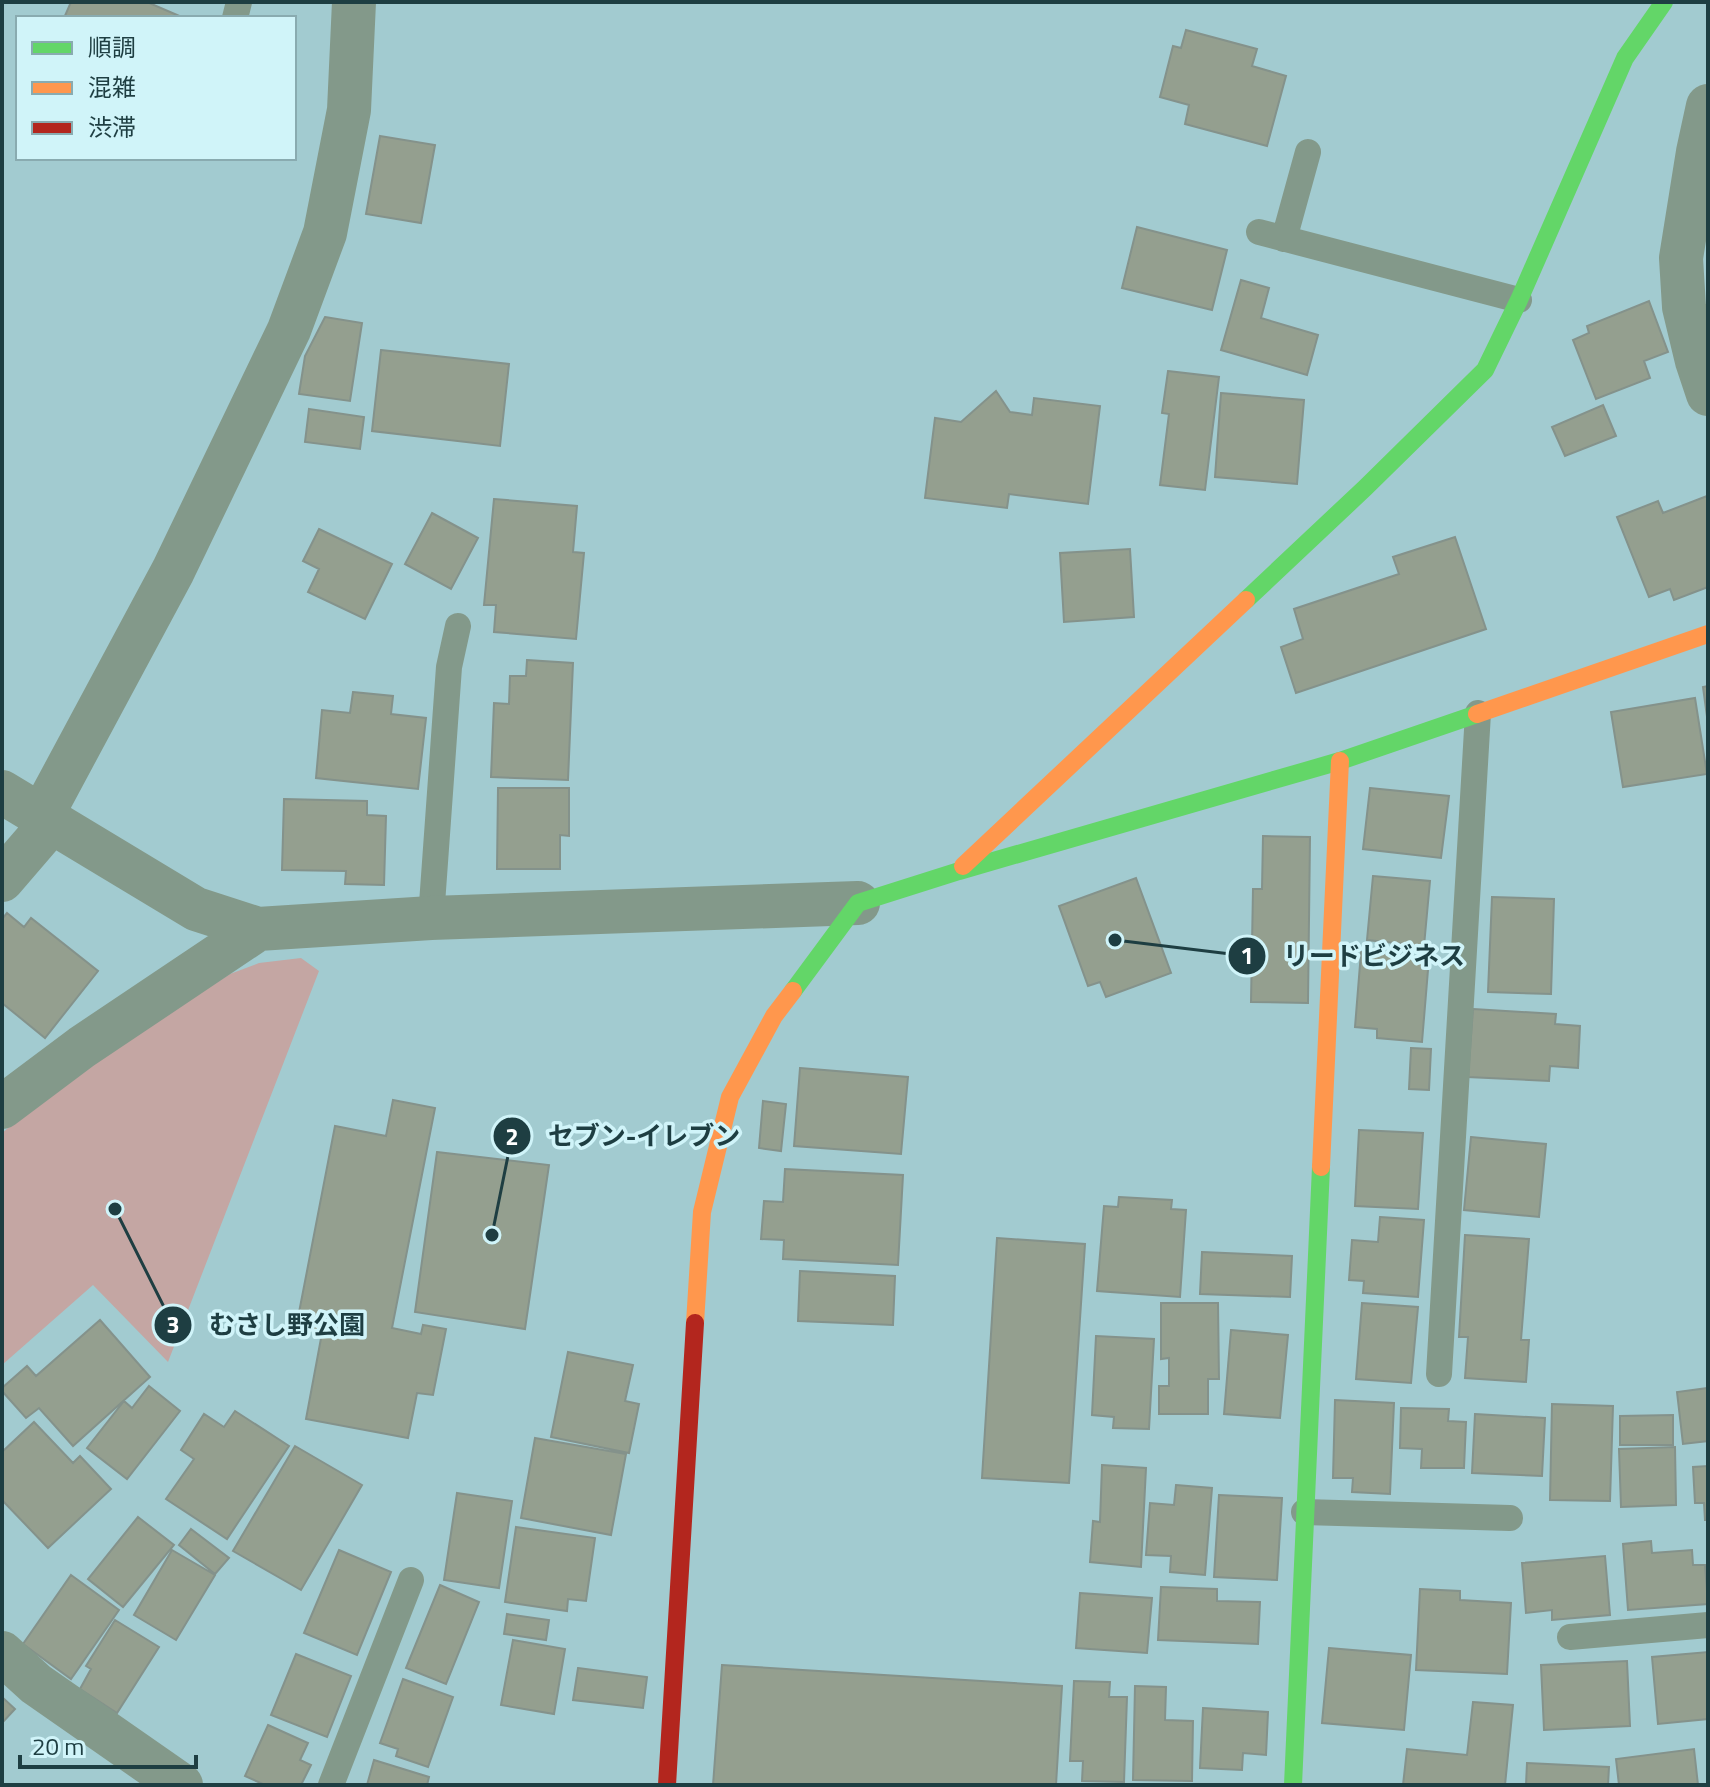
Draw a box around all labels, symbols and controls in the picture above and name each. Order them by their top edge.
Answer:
legend [16,16,296,160]
text: 順調 [88,29,136,65]
text: 混雑 [88,69,136,105]
text: 渋滞 [88,109,136,145]
callout: リードビジネス [1227,931,1481,981]
text: リードビジネス [1283,936,1465,975]
text: 1 [1240,937,1254,973]
callout: セブン-イレブン [492,1111,757,1161]
text: セブン-イレブン [548,1116,740,1155]
text: 2 [505,1118,519,1154]
callout: むさし野公園 [153,1300,381,1350]
text: むさし野公園 [209,1305,365,1344]
text: 3 [166,1306,180,1342]
scale bar [20,1719,196,1769]
text: 20 m [32,1728,84,1764]

